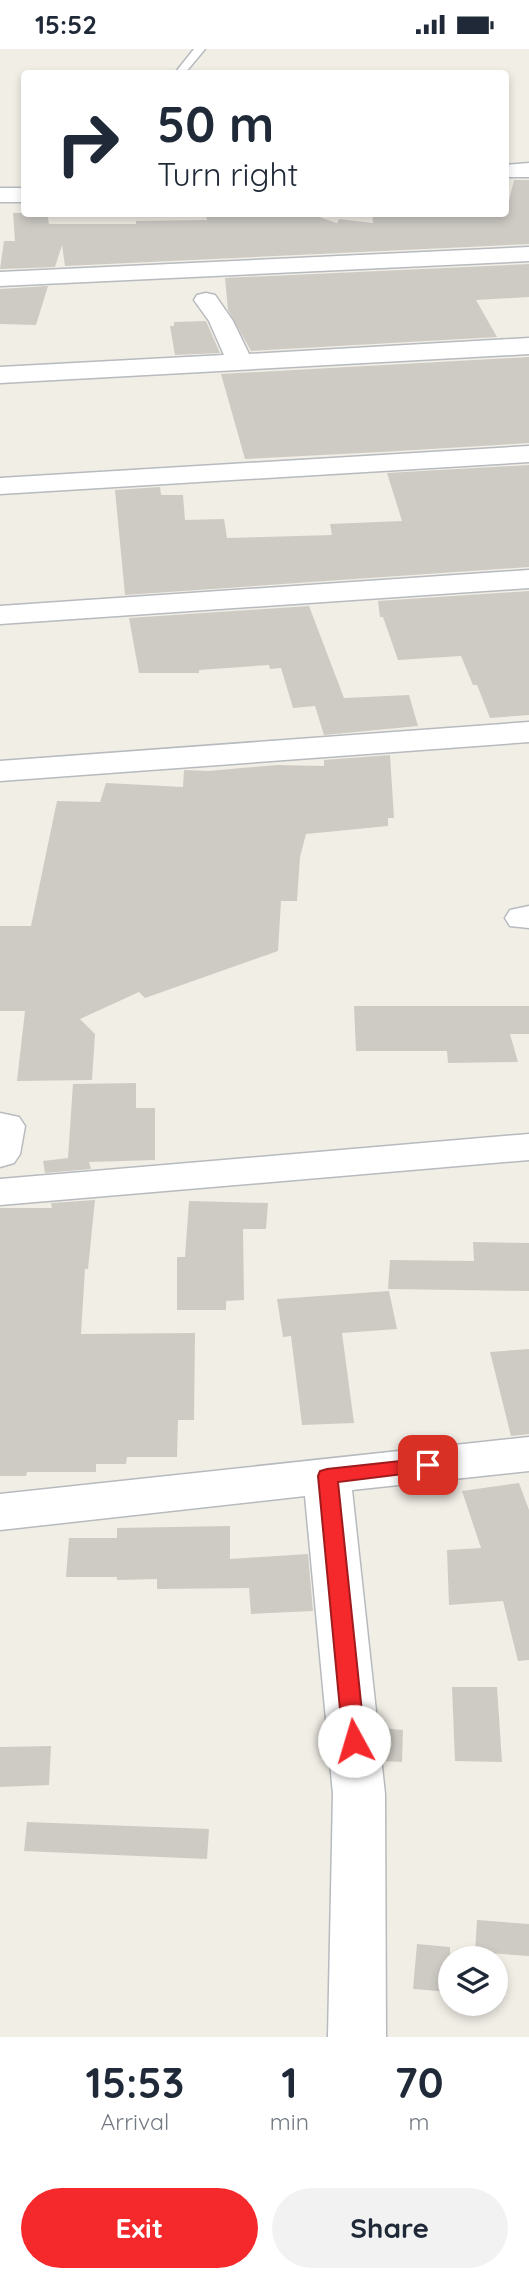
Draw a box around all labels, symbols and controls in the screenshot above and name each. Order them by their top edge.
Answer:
text: 15:52 [35,8,97,41]
text: 50 m [157,93,274,154]
icon: right [42,98,133,189]
text: Turn right [157,154,298,194]
pin [398,1435,458,1495]
icon: arrive [409,1446,447,1484]
position arrow [317,1704,391,1778]
map controls [438,1946,508,2016]
button: layers [438,1946,508,2016]
text: 15:53 [86,2056,184,2109]
text: 1 [281,2056,298,2109]
text: 70 [395,2056,443,2109]
text: Arrival [100,2107,169,2136]
text: min [270,2107,309,2136]
text: m [409,2107,430,2136]
button: Exit [21,2188,258,2268]
button: Share [272,2188,508,2268]

